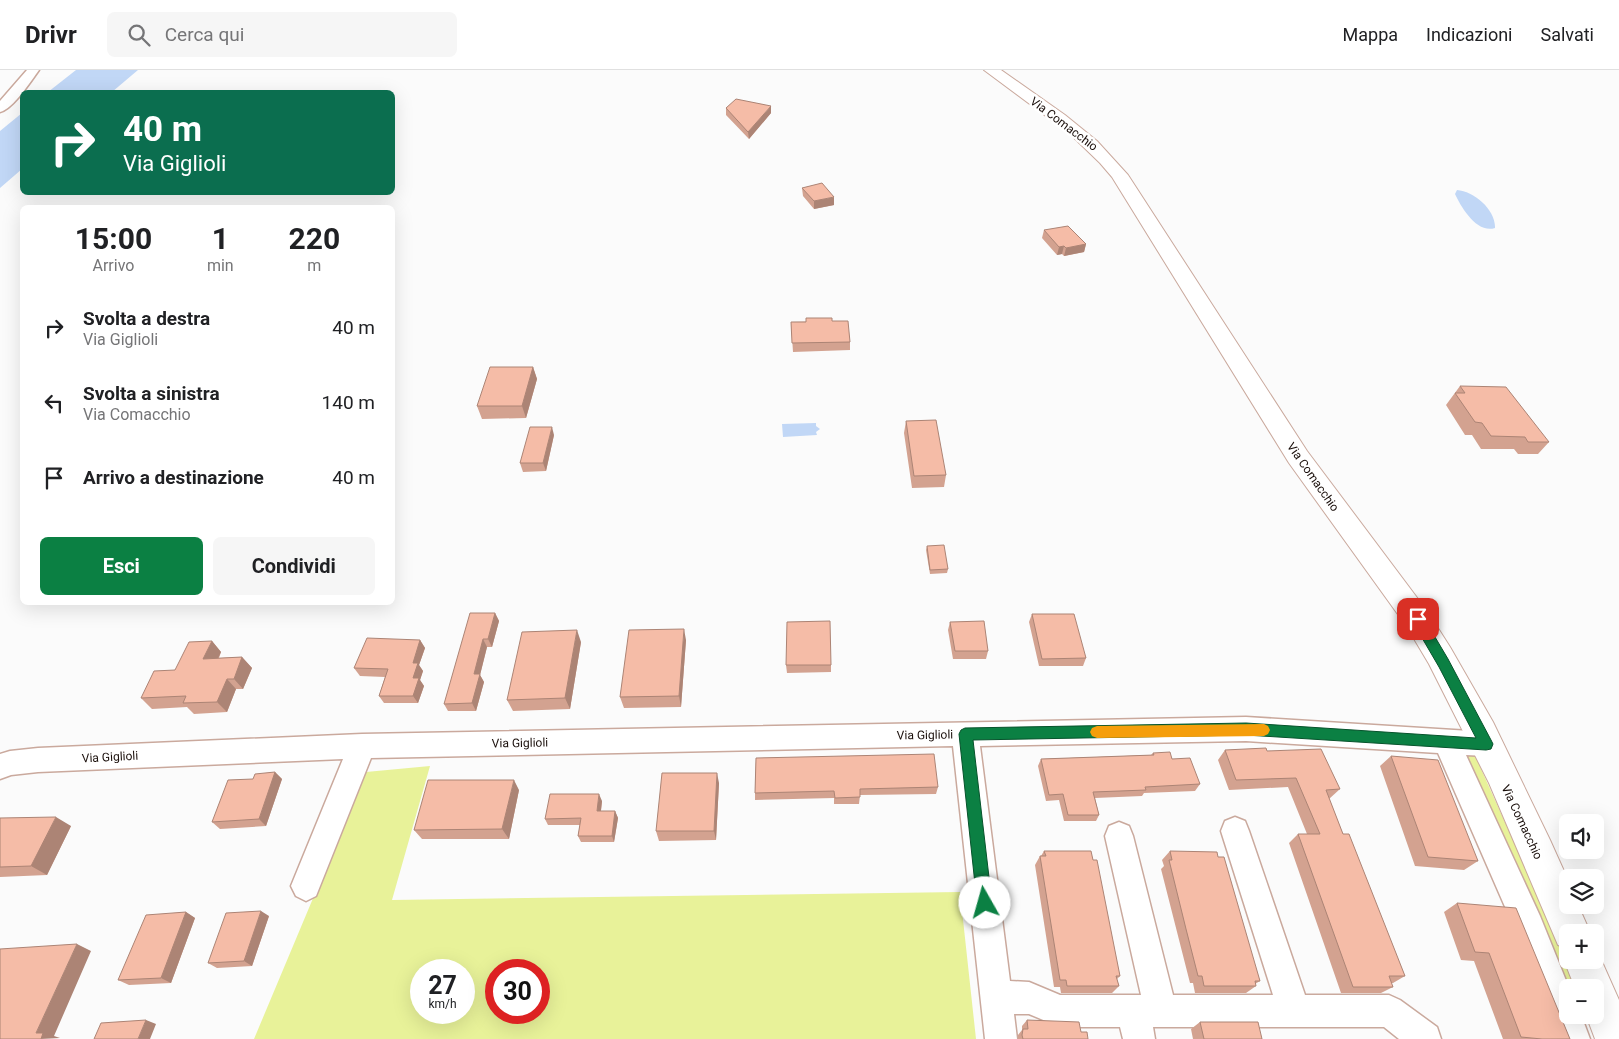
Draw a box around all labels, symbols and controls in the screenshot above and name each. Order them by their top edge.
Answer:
search box [107,12,457,57]
text: Drivr [25,21,77,49]
icon: search [125,21,153,49]
text: Cerca qui [165,23,244,46]
text: Mappa [1343,24,1398,45]
text: Indicazioni [1426,24,1513,45]
text: Salvati [1541,24,1594,45]
street label: Via Comacchio [1028,94,1101,154]
text: 40 m [123,109,202,150]
icon: right [40,110,105,175]
text: Via Giglioli [123,151,226,176]
text: 15:00 [75,221,152,256]
text: 1 [212,221,229,256]
text: 220 [289,221,340,256]
text: Arrivo [93,256,134,275]
text: min [207,256,234,275]
text: m [307,256,321,275]
text: Svolta a destra [83,307,210,330]
icon: right [40,314,68,342]
text: 40 m [332,316,375,339]
text: Via Giglioli [83,330,158,349]
text: Svolta a sinistra [83,382,220,405]
icon: left [40,389,68,417]
text: 140 m [322,391,375,414]
text: Via Comacchio [83,405,191,424]
street label: Via Comacchio [1284,440,1342,514]
icon: arrive [40,464,68,492]
text: Arrivo a destinazione [83,466,264,489]
text: 40 m [332,466,375,489]
button: Esci [40,537,203,595]
button: Condividi [213,537,375,595]
pin [1397,598,1439,640]
icon: arrive [1404,605,1432,633]
street label: Via Giglioli [897,728,953,742]
street label: Via Giglioli [492,736,548,750]
street label: Via Giglioli [81,749,139,765]
street label: Via Comacchio [1499,782,1545,862]
map controls [1559,814,1604,1024]
button: sound [1559,814,1604,859]
button: layers [1559,869,1604,914]
position arrow [958,876,1010,928]
button: + [1559,924,1604,969]
speed limit sign: 30 [485,959,550,1024]
text: 27 [428,971,457,1000]
button: − [1559,979,1604,1024]
text: km/h [428,997,457,1011]

